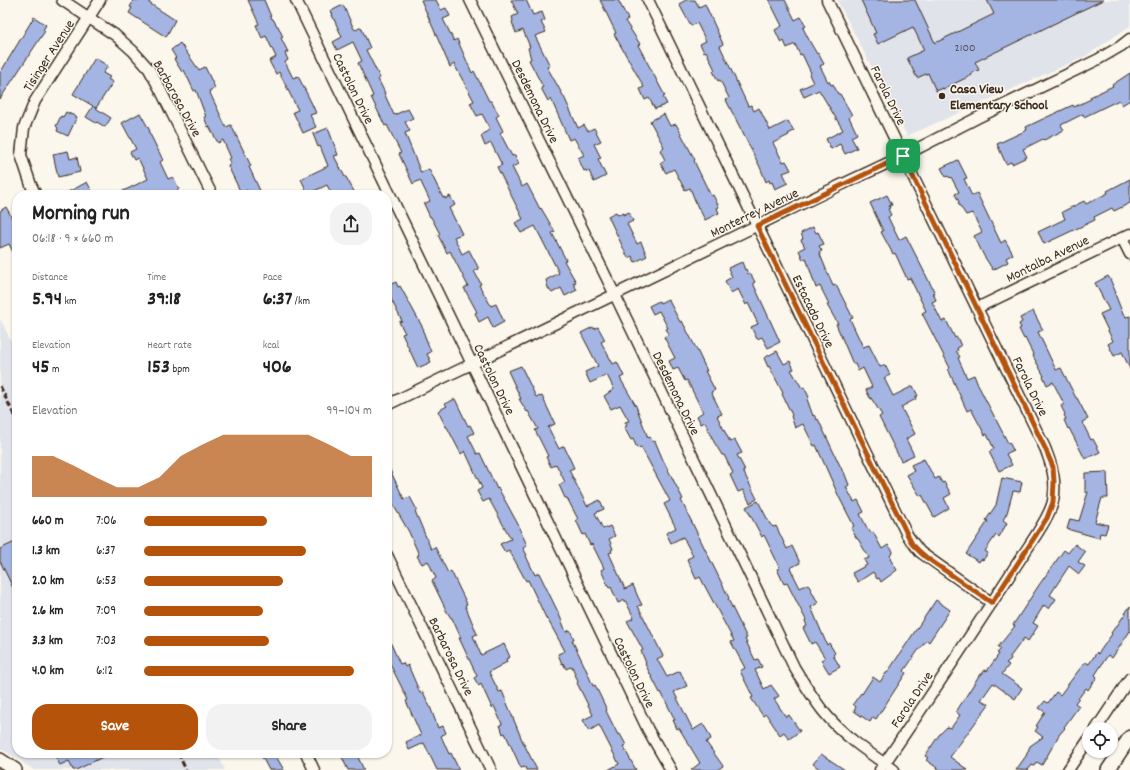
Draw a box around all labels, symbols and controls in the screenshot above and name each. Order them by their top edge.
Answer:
street label: Tisinger Avenue [19,16,80,96]
house number: 2100 [955,40,975,57]
street label: Castolon Drive [326,50,378,128]
street label: Barbarosa Drive [147,57,206,141]
street label: Desdemona Drive [505,57,563,147]
street label: Farola Drive [864,63,910,129]
place label: Casa View Elementary School [950,80,1049,116]
marker: Casa View Elementary School [937,91,947,101]
pin [886,139,920,173]
icon: arrive [892,145,914,167]
street label: Monterrey Avenue [707,184,802,244]
text: Morning run [32,199,130,230]
button: share [330,203,372,245]
text: 06:18 · 9 × 660 m [32,230,113,249]
street label: Montalba Avenue [1003,231,1093,289]
text: Distance [32,270,68,286]
text: Time [147,270,166,286]
text: Pace [263,270,282,286]
street label: Estacado Drive [786,272,839,352]
text: 5.94 [32,286,62,314]
text: 39:18 [147,286,181,314]
text: 6:37 [263,286,292,314]
text: km [62,294,77,310]
text: /km [292,294,310,310]
text: Elevation [32,338,70,354]
text: Heart rate [147,338,192,354]
text: kcal [263,338,279,354]
street label: Castolon Drive [467,341,519,419]
street label: Desdemona Drive [646,349,704,439]
text: 45 [32,354,50,382]
text: 153 [147,354,170,382]
text: 406 [263,354,292,382]
street label: Farola Drive [1006,354,1052,420]
text: m [50,362,60,378]
text: bpm [170,362,190,378]
text: Elevation [32,402,77,421]
text: 99–104 m [326,402,372,421]
text: 660 m [32,512,64,531]
text: 7:06 [96,512,117,531]
text: 1.3 km [32,542,60,561]
text: 6:37 [96,542,115,561]
text: 2.0 km [32,572,64,591]
text: 6:53 [96,572,116,591]
text: 2.6 km [32,602,63,621]
text: 7:09 [96,602,116,621]
street label: Barbarosa Drive [423,614,478,700]
text: 3.3 km [32,632,63,651]
text: 7:03 [96,632,116,651]
street label: Castolon Drive [607,634,659,712]
text: 4.0 km [32,662,64,681]
text: 6:12 [96,662,113,681]
street label: Farola Drive [886,668,939,732]
button: Save [32,704,198,750]
button: Share [206,704,372,750]
map controls [1082,722,1118,758]
button: locate [1082,722,1118,758]

